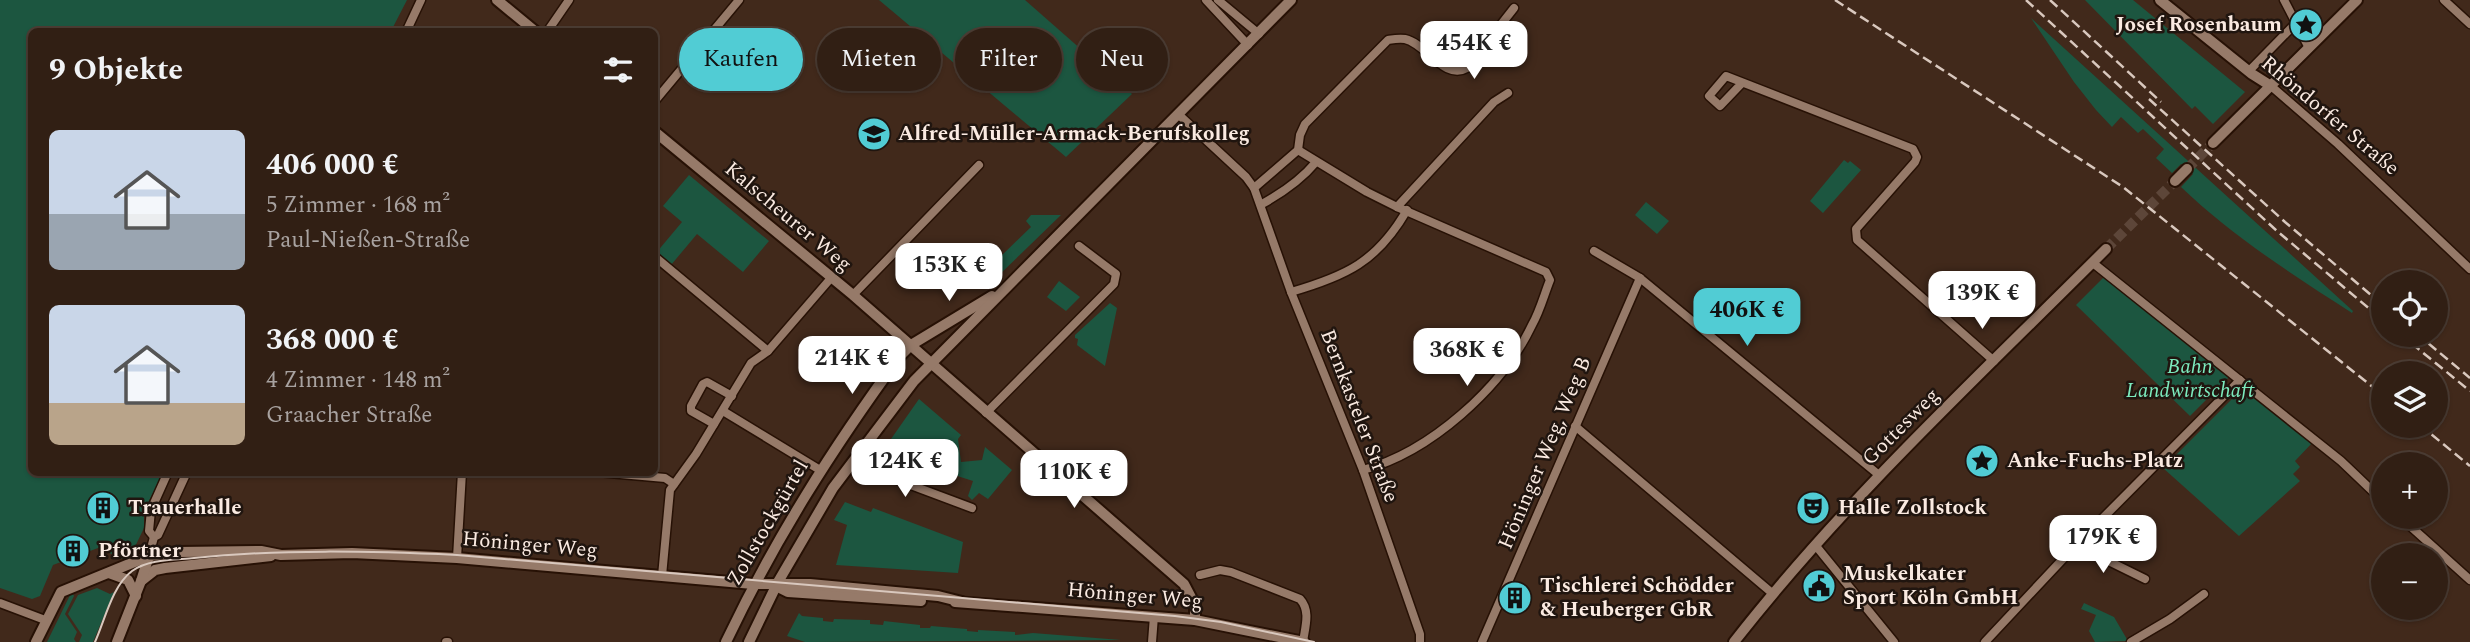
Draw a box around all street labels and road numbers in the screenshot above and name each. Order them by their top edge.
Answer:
street label: Rhöndorfer Straße [2254,48,2406,184]
street label: Kalscheurer Weg [717,154,859,280]
street label: Bernkasteler Straße [1311,325,1407,507]
street label: Höninger Weg, Weg B [1490,352,1600,554]
street label: Gottesweg [1855,381,1947,473]
street label: Zollstockgürtel [719,454,817,592]
street label: Höninger Weg [461,523,599,567]
street label: Höninger Weg [1066,574,1204,618]

